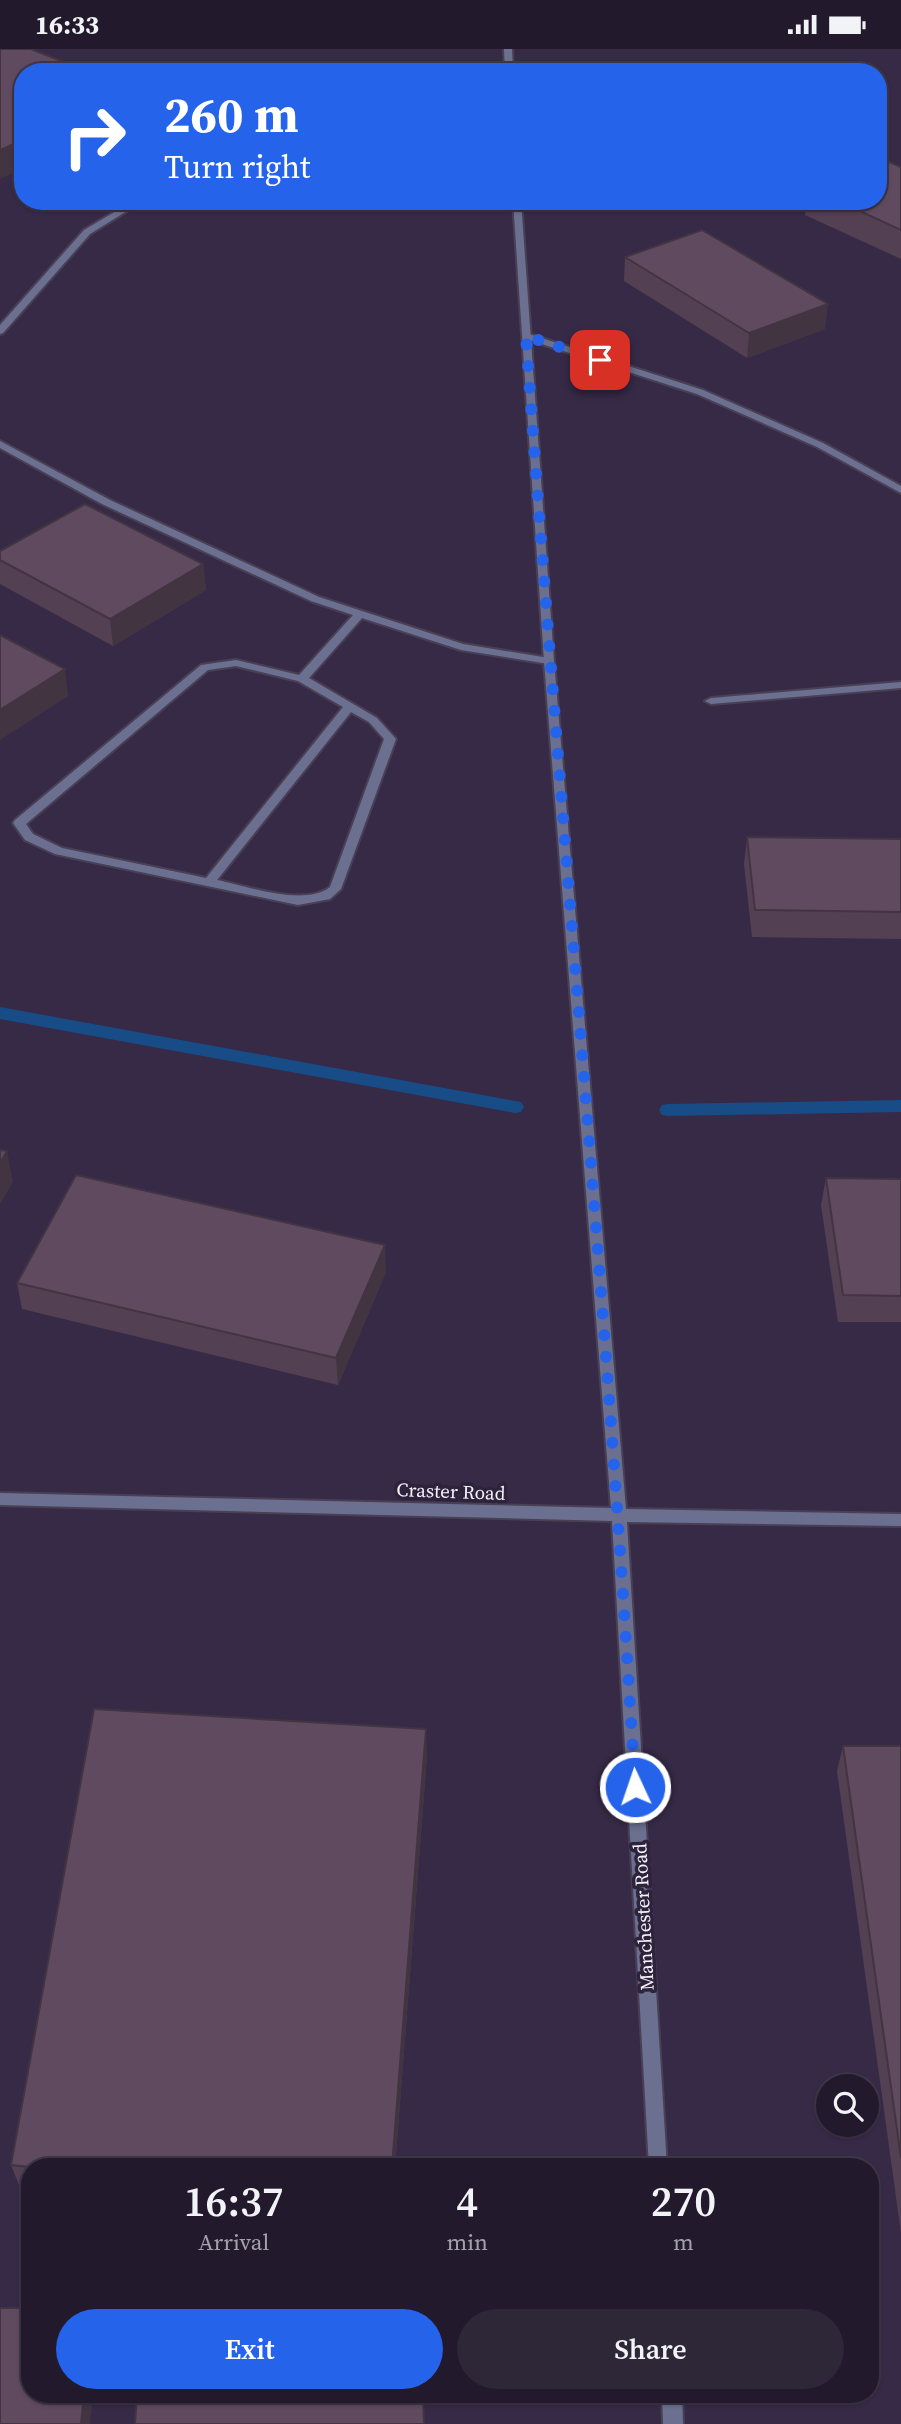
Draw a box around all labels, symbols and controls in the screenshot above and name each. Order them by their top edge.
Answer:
text: 16:33 [35,7,99,43]
text: 260 m [164,81,299,148]
icon: right [49,91,140,182]
text: Turn right [164,145,310,189]
pin [570,330,630,390]
icon: arrive [581,341,619,379]
street label: Craster Road [396,1476,506,1506]
position arrow [598,1750,672,1824]
street label: Manchester Road [626,1842,660,1991]
map controls [816,2074,879,2137]
button: search [816,2074,879,2137]
text: 16:37 [184,2172,284,2230]
text: 4 [456,2172,478,2230]
text: 270 [651,2172,716,2230]
text: Arrival [198,2226,269,2258]
text: min [446,2226,488,2258]
text: m [673,2226,694,2258]
button: Exit [56,2309,443,2389]
button: Share [457,2309,844,2389]

